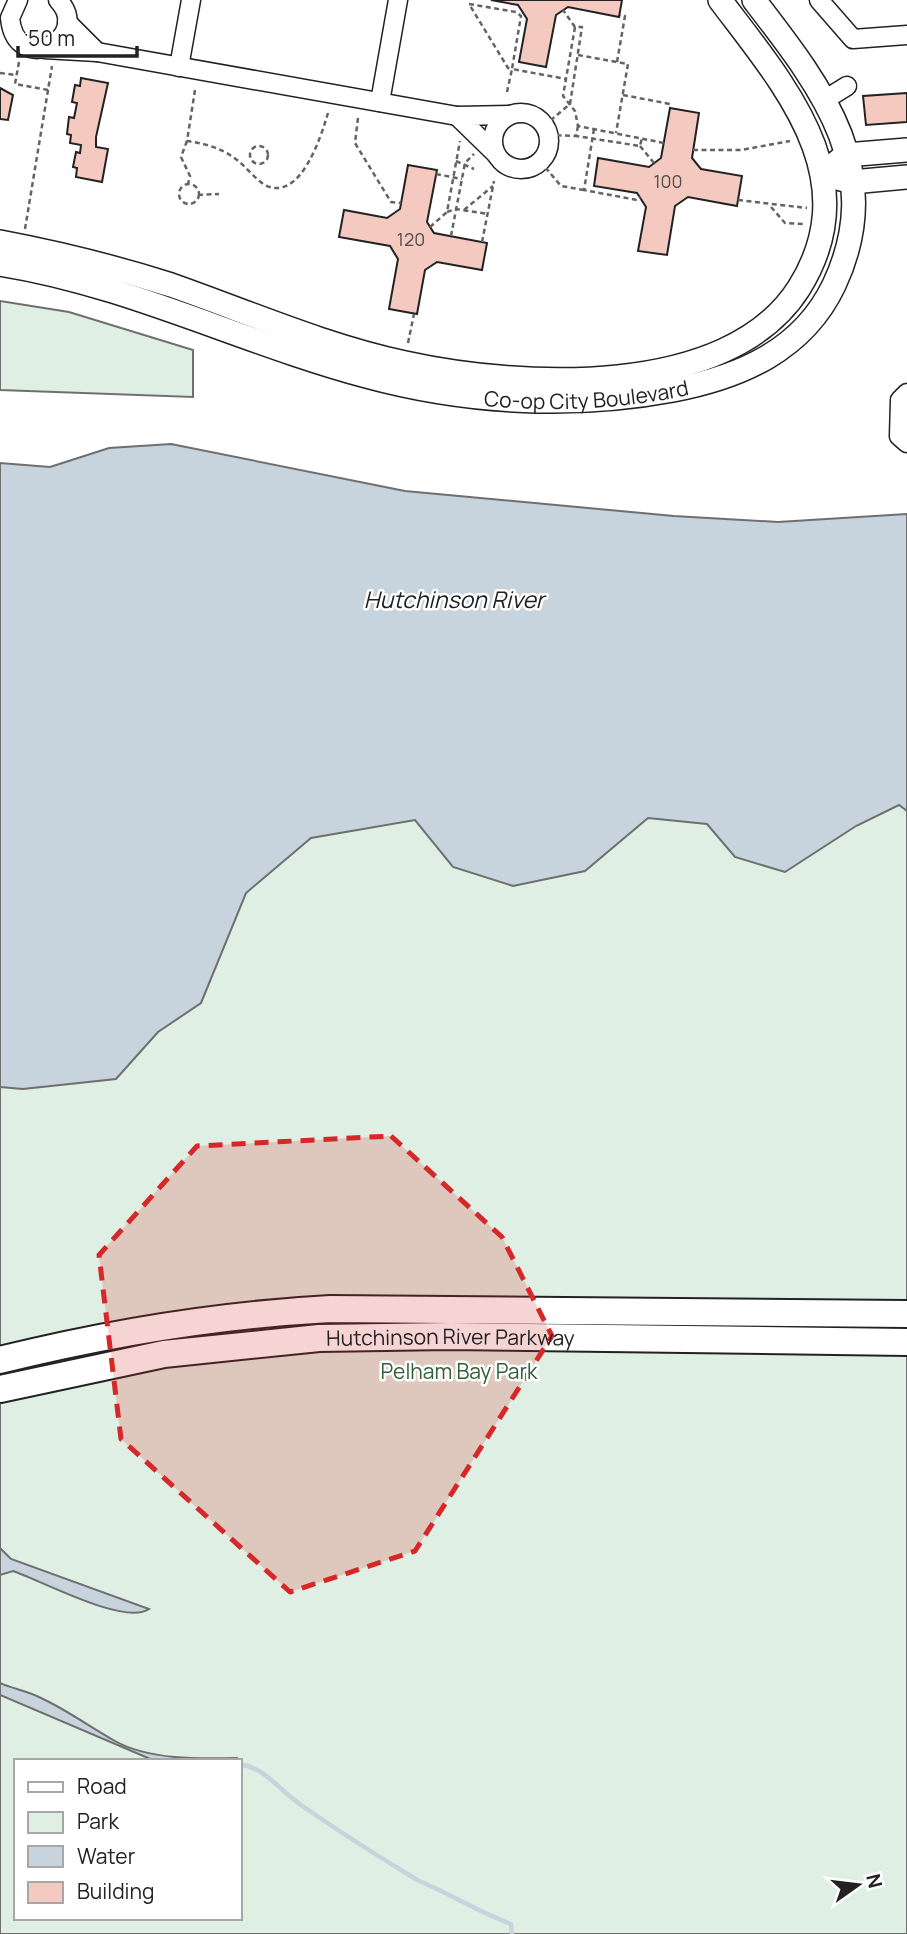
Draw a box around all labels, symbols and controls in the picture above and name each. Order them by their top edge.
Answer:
scale bar [18,14,136,58]
text: 50 m [28,24,75,52]
house number: 100 [654,169,682,193]
house number: 120 [397,227,425,251]
street label: Co-op City Boulevard [483,373,691,415]
water label: Hutchinson River [364,583,547,615]
street label: Hutchinson River Parkway [326,1322,575,1352]
park label: Pelham Bay Park [381,1357,538,1385]
legend [14,1759,242,1920]
text: Road [77,1772,127,1800]
text: Park [77,1807,119,1835]
text: Water [77,1842,136,1870]
north arrow [823,1850,893,1920]
text: N [860,1871,889,1891]
text: Building [77,1877,154,1905]

